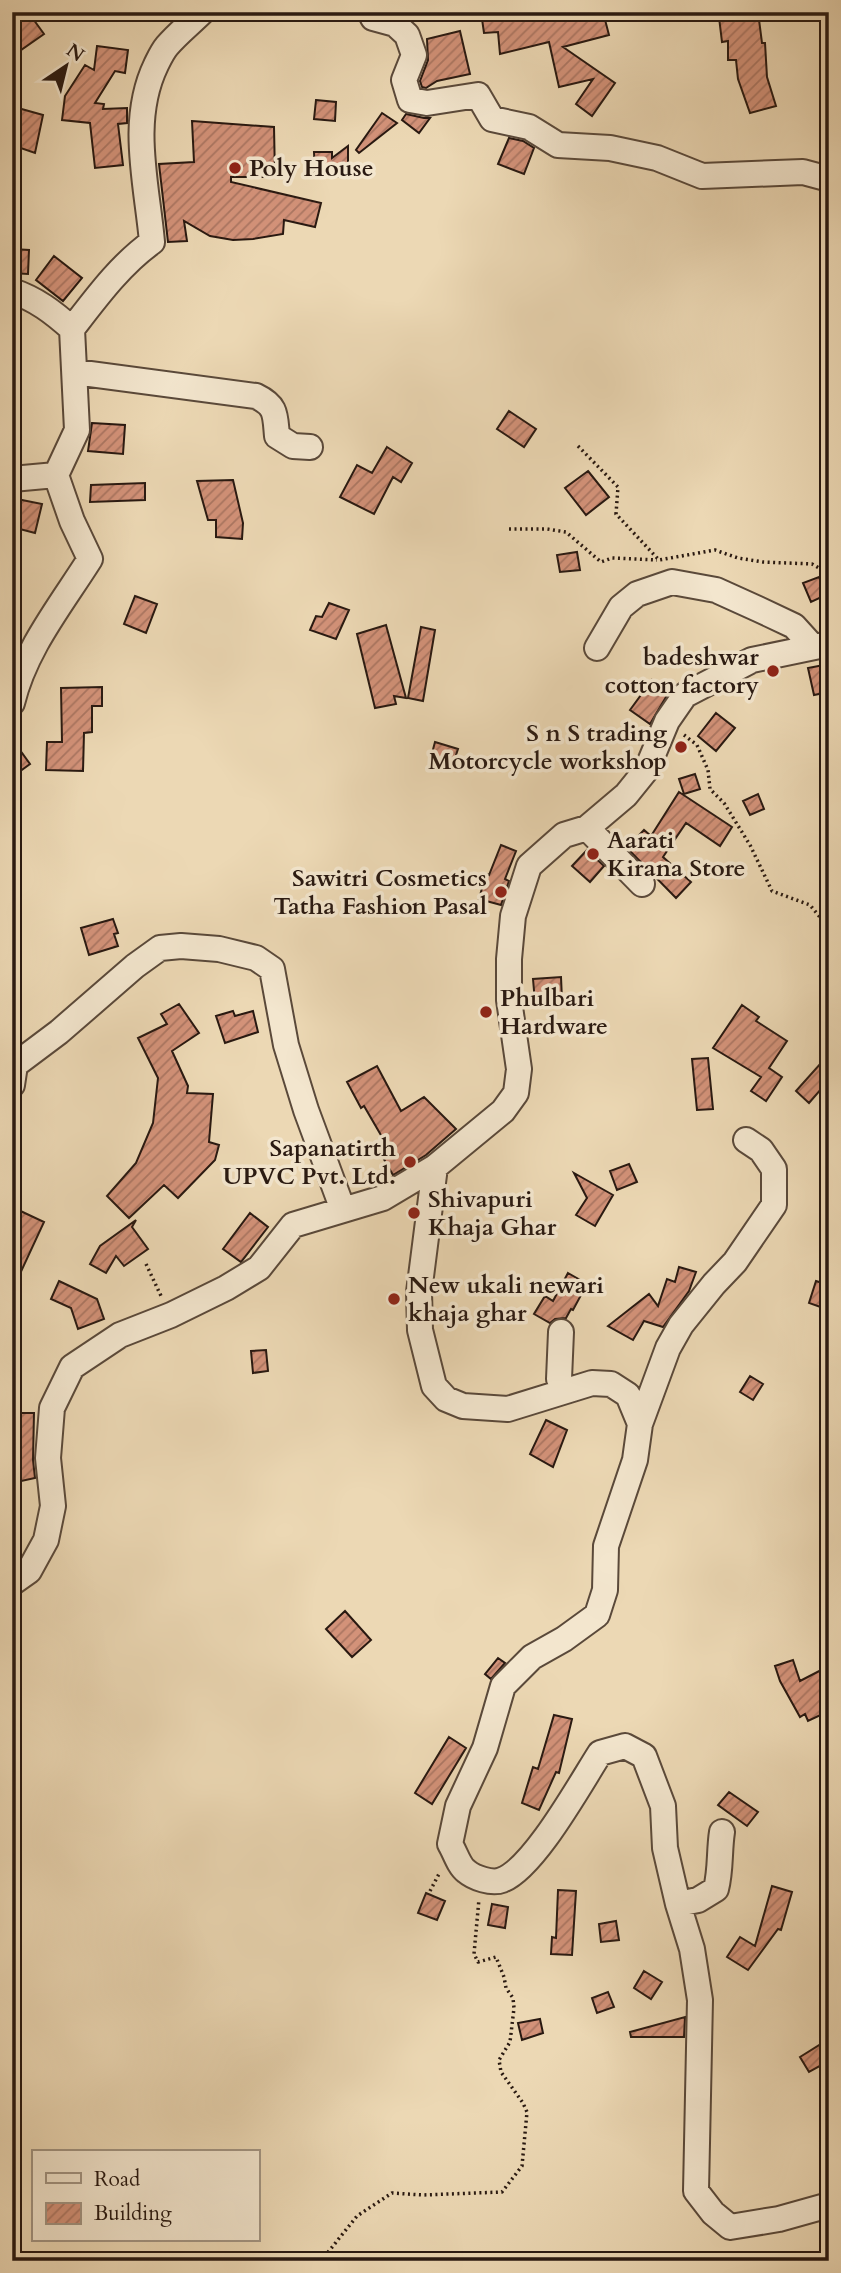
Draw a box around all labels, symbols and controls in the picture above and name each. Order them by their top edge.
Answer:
north arrow [32,32,102,102]
text: N [61,38,90,69]
place label: Poly House [249,152,374,185]
marker: Poly House [227,160,243,176]
place label: badeshwar cotton factory [604,641,759,702]
marker: badeshwar cotton factory [765,663,781,679]
place label: S n S trading Motorcycle workshop [428,717,668,778]
marker: S n S trading Motorcycle workshop [673,739,689,755]
place label: Aarati Kirana Store [607,824,745,885]
marker: Aarati Kirana Store [585,846,601,862]
place label: Sawitri Cosmetics Tatha Fashion Pasal [273,862,487,923]
marker: Sawitri Cosmetics Tatha Fashion Pasal [493,884,509,900]
place label: Phulbari Hardware [500,982,608,1043]
marker: Phulbari Hardware [478,1004,494,1020]
place label: Sapanatirth UPVC Pvt. Ltd. [223,1132,396,1193]
marker: Sapanatirth UPVC Pvt. Ltd. [402,1154,418,1170]
place label: Shivapuri Khaja Ghar [428,1183,557,1244]
marker: Shivapuri Khaja Ghar [406,1205,422,1221]
place label: New ukali newari khaja ghar [408,1269,604,1330]
marker: New ukali newari khaja ghar [386,1291,402,1307]
legend [32,2150,259,2242]
text: Road [94,2165,140,2194]
text: Building [94,2199,172,2228]

